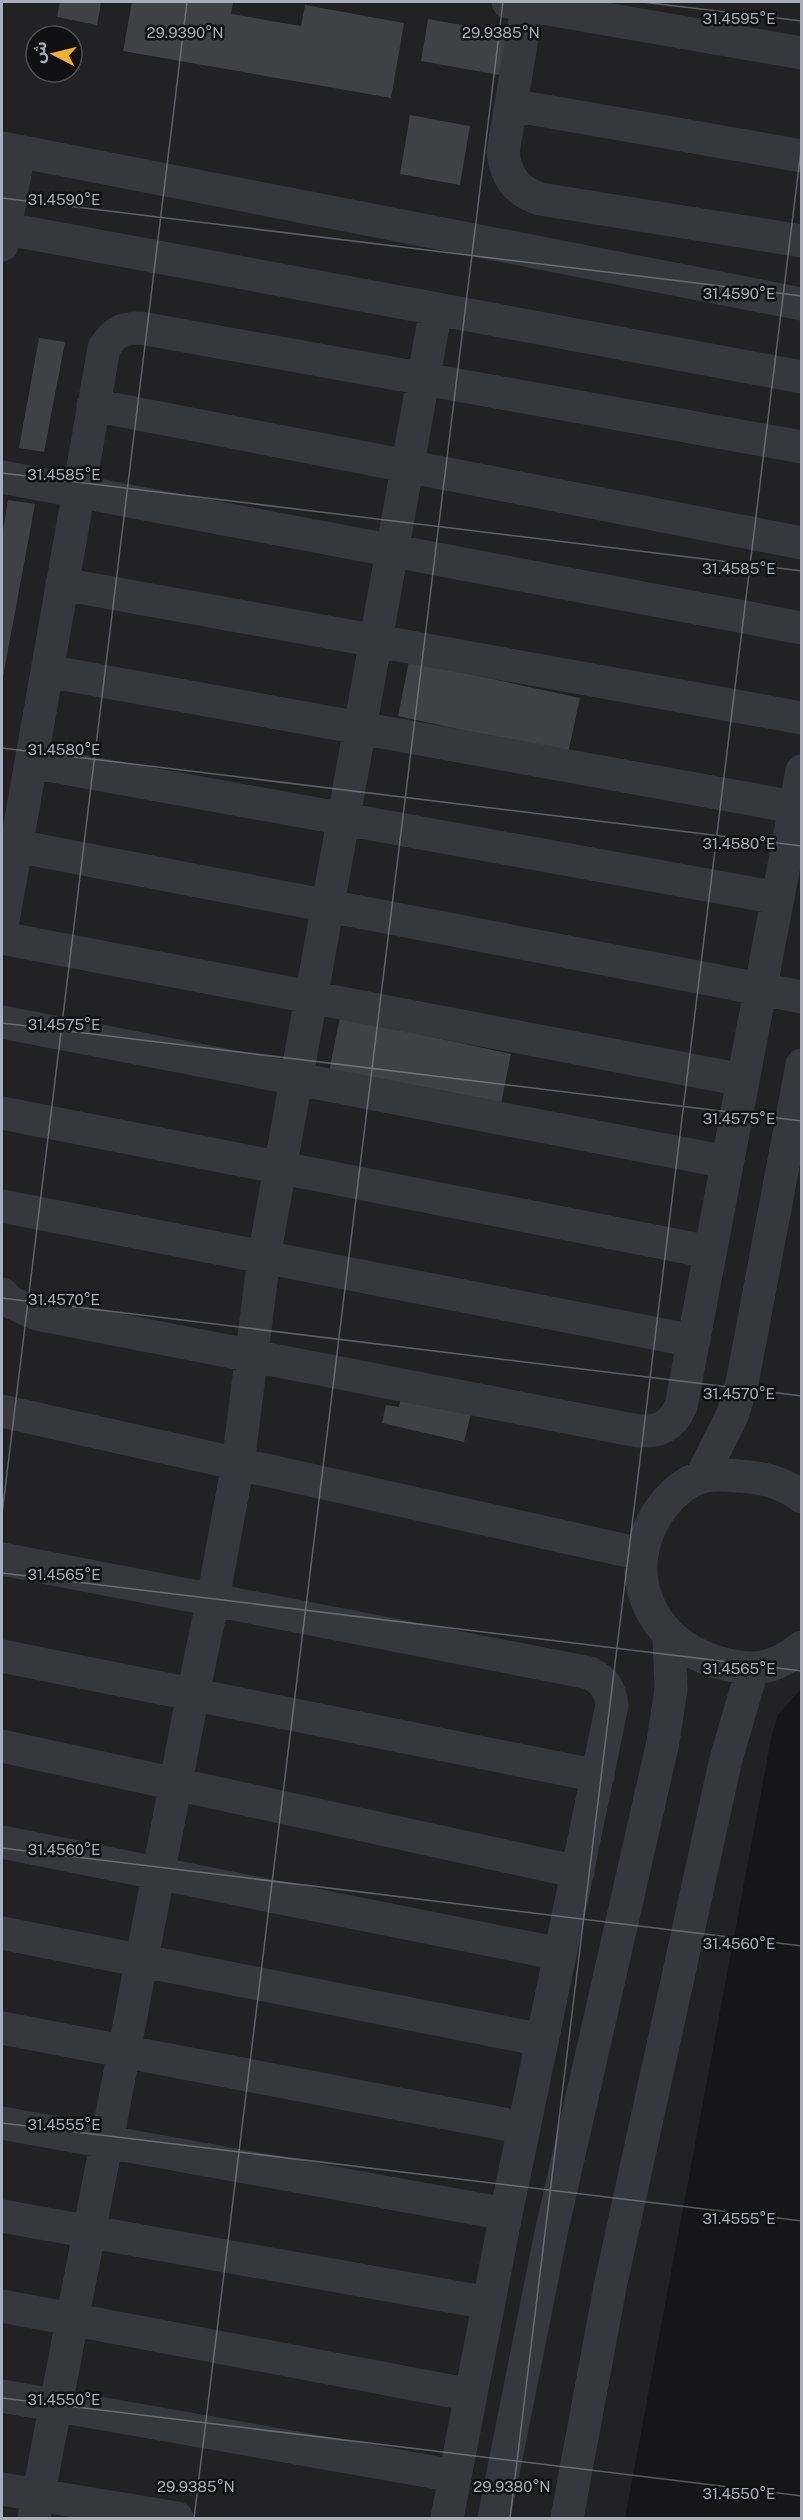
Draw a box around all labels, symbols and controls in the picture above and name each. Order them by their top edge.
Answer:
text: 31.4595°E [703,10,775,27]
north arrow [24,24,84,84]
text: 29.9390°N [146,24,224,41]
text: 29.9385°N [462,24,540,41]
text: ش [29,40,50,64]
text: 31.4590°E [28,191,100,208]
text: 31.4590°E [703,285,775,302]
text: 31.4585°E [27,466,101,483]
text: 31.4585°E [702,560,776,577]
text: 31.4580°E [28,741,100,758]
text: 31.4580°E [703,835,775,852]
text: 31.4575°E [28,1016,100,1033]
text: 31.4575°E [703,1110,775,1127]
text: 31.4570°E [28,1291,100,1308]
text: 31.4570°E [703,1385,775,1402]
text: 31.4565°E [28,1566,100,1583]
text: 31.4565°E [703,1660,775,1677]
text: 31.4560°E [28,1841,100,1858]
text: 31.4560°E [703,1935,775,1952]
text: 31.4555°E [27,2116,101,2133]
text: 31.4555°E [702,2210,776,2227]
text: 31.4550°E [28,2391,100,2408]
text: 29.9385°N [157,2478,235,2495]
text: 29.9380°N [473,2478,551,2495]
text: 31.4550°E [703,2485,775,2502]

